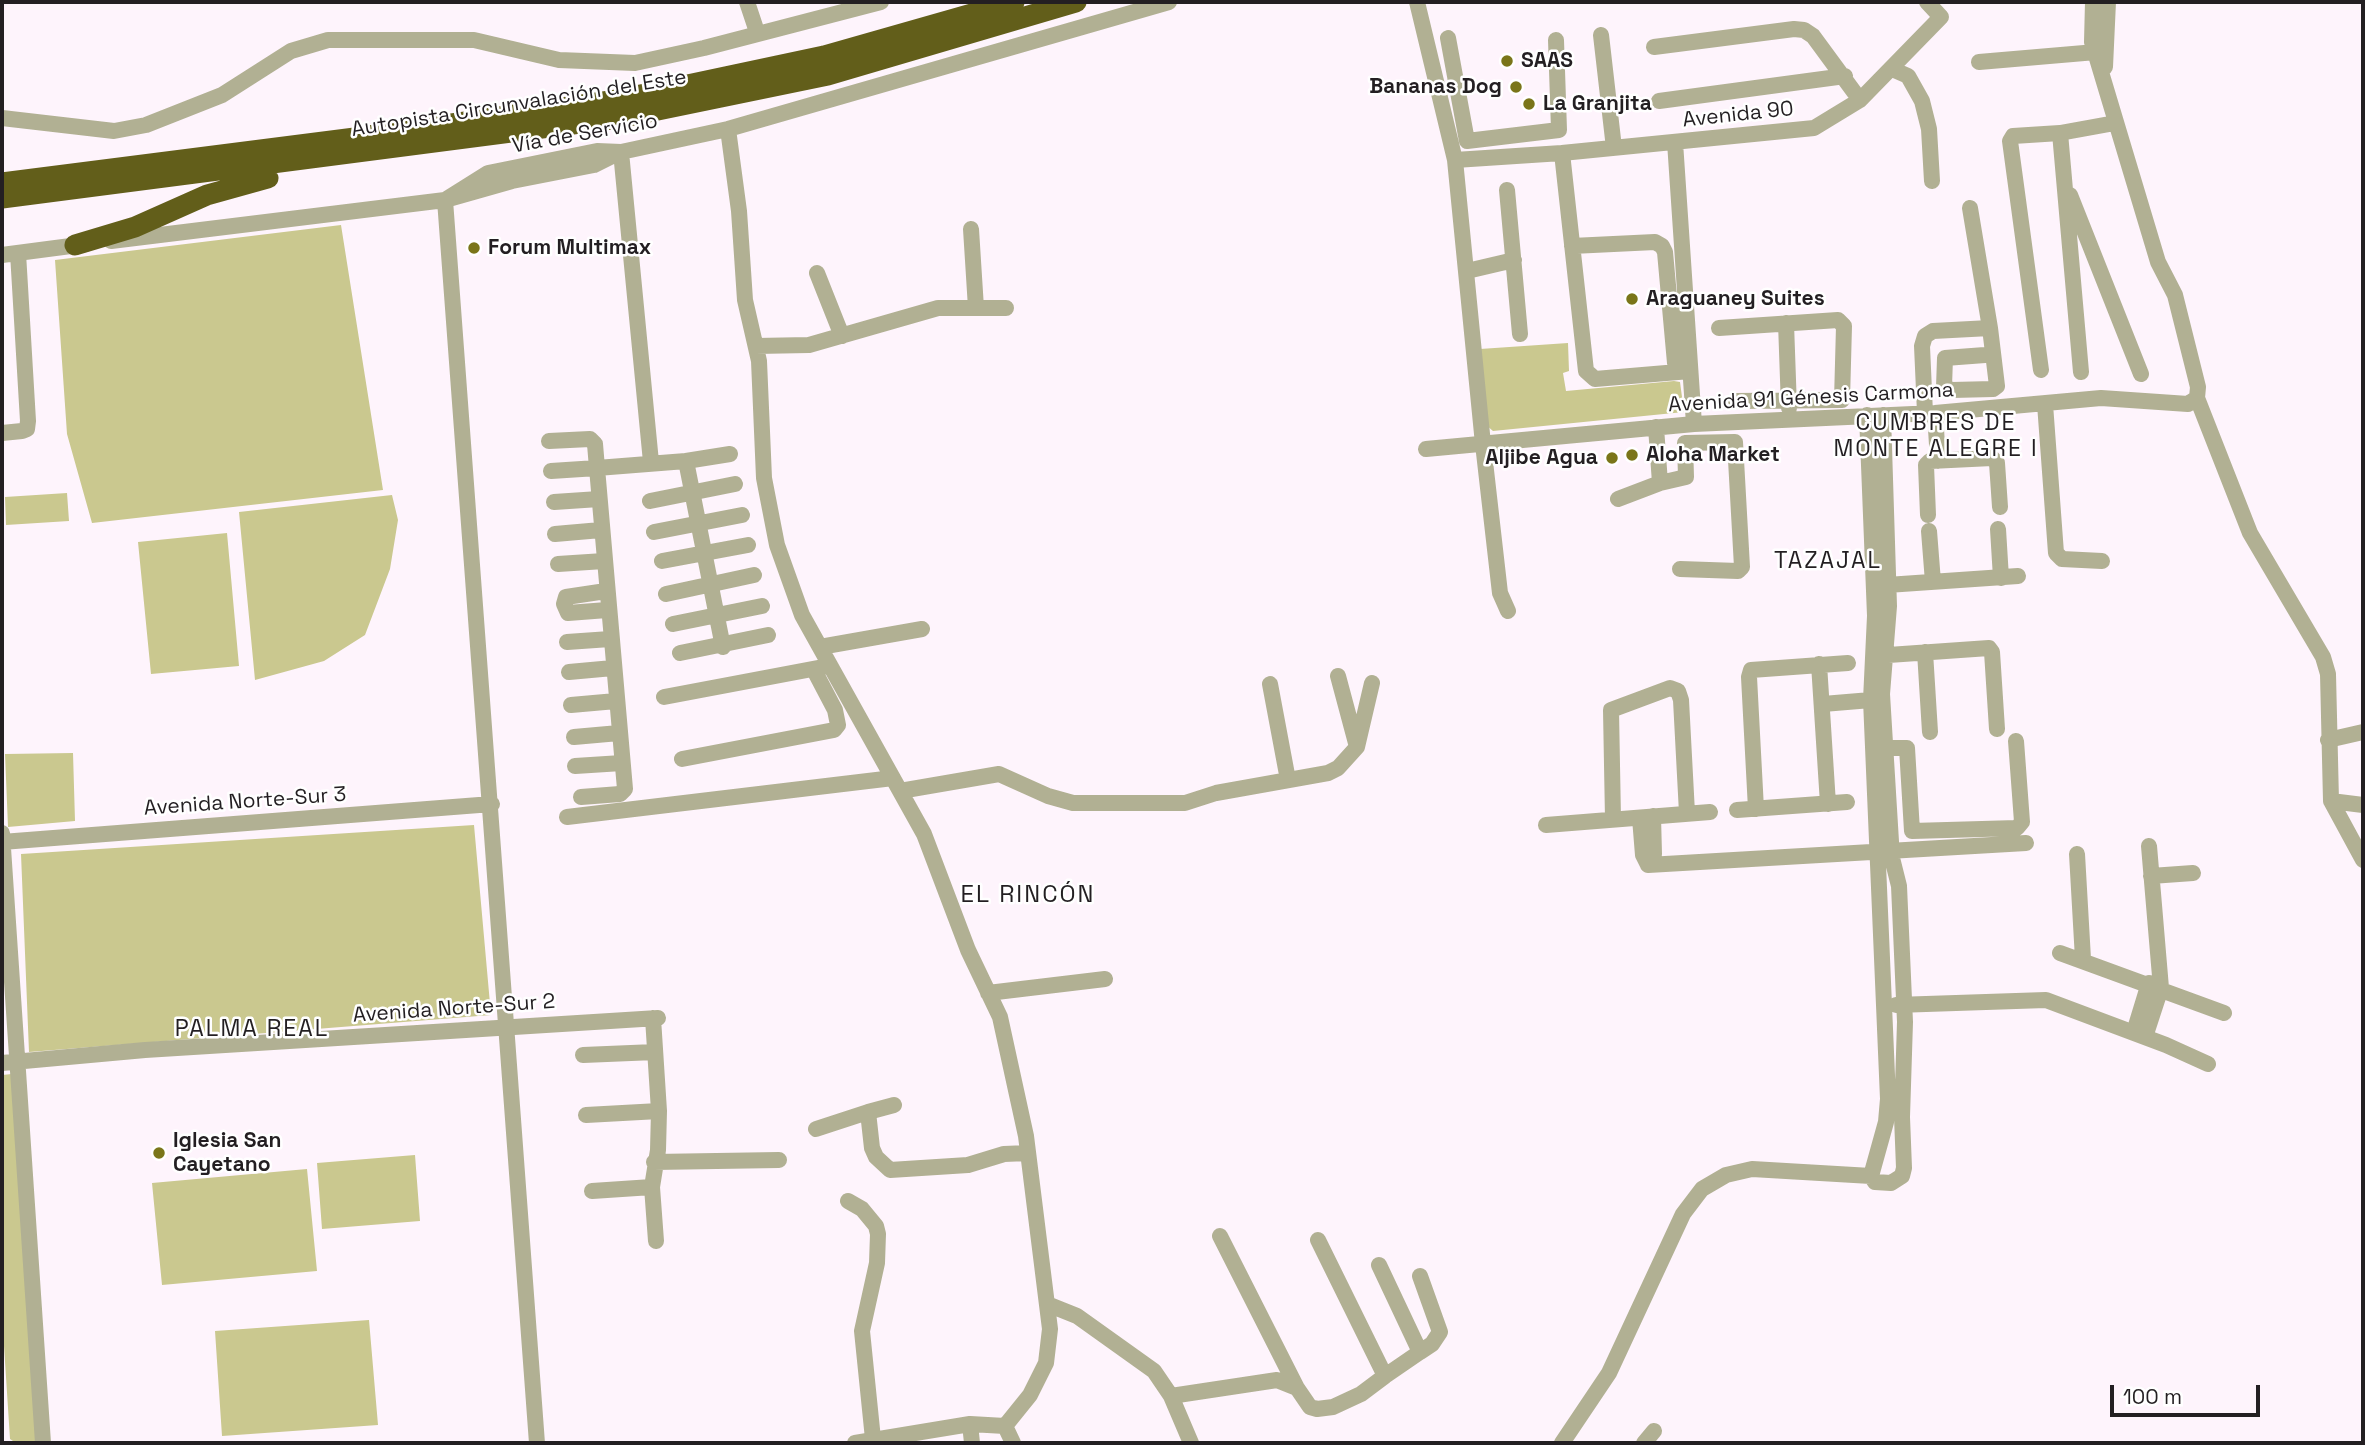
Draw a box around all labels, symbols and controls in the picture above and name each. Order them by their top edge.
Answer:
place label: SAAS [1521,48,1573,74]
marker: SAAS [1499,53,1515,69]
street label: Autopista Circunvalación del Este [350,65,688,143]
place label: Bananas Dog [1369,74,1502,100]
marker: Bananas Dog [1508,79,1524,95]
place label: La Granjita [1543,91,1652,117]
marker: La Granjita [1521,96,1537,112]
street label: Avenida 90 [1681,97,1795,133]
street label: Vía de Servicio [510,109,660,159]
place label: Forum Multimax [488,235,651,261]
marker: Forum Multimax [466,240,482,256]
place label: Araguaney Suites [1646,286,1825,312]
marker: Araguaney Suites [1624,291,1640,307]
street label: Avenida 91 Génesis Carmona [1668,378,1954,418]
district label: CUMBRES DE MONTE ALEGRE I [1835,410,2037,464]
place label: Aloha Market [1646,442,1780,468]
place label: Aljibe Agua [1485,445,1598,471]
marker: Aloha Market [1624,447,1640,463]
marker: Aljibe Agua [1604,450,1620,466]
district label: TAZAJAL [1775,548,1881,576]
street label: Avenida Norte-Sur 3 [143,782,347,822]
district label: EL RINCÓN [962,881,1094,909]
street label: Avenida Norte-Sur 2 [352,989,556,1029]
district label: PALMA REAL [176,1016,328,1044]
place label: Iglesia San Cayetano [173,1128,282,1178]
marker: Iglesia San Cayetano [151,1145,167,1161]
scale bar [2113,1372,2264,1416]
text: 100 m [2123,1383,2182,1410]

